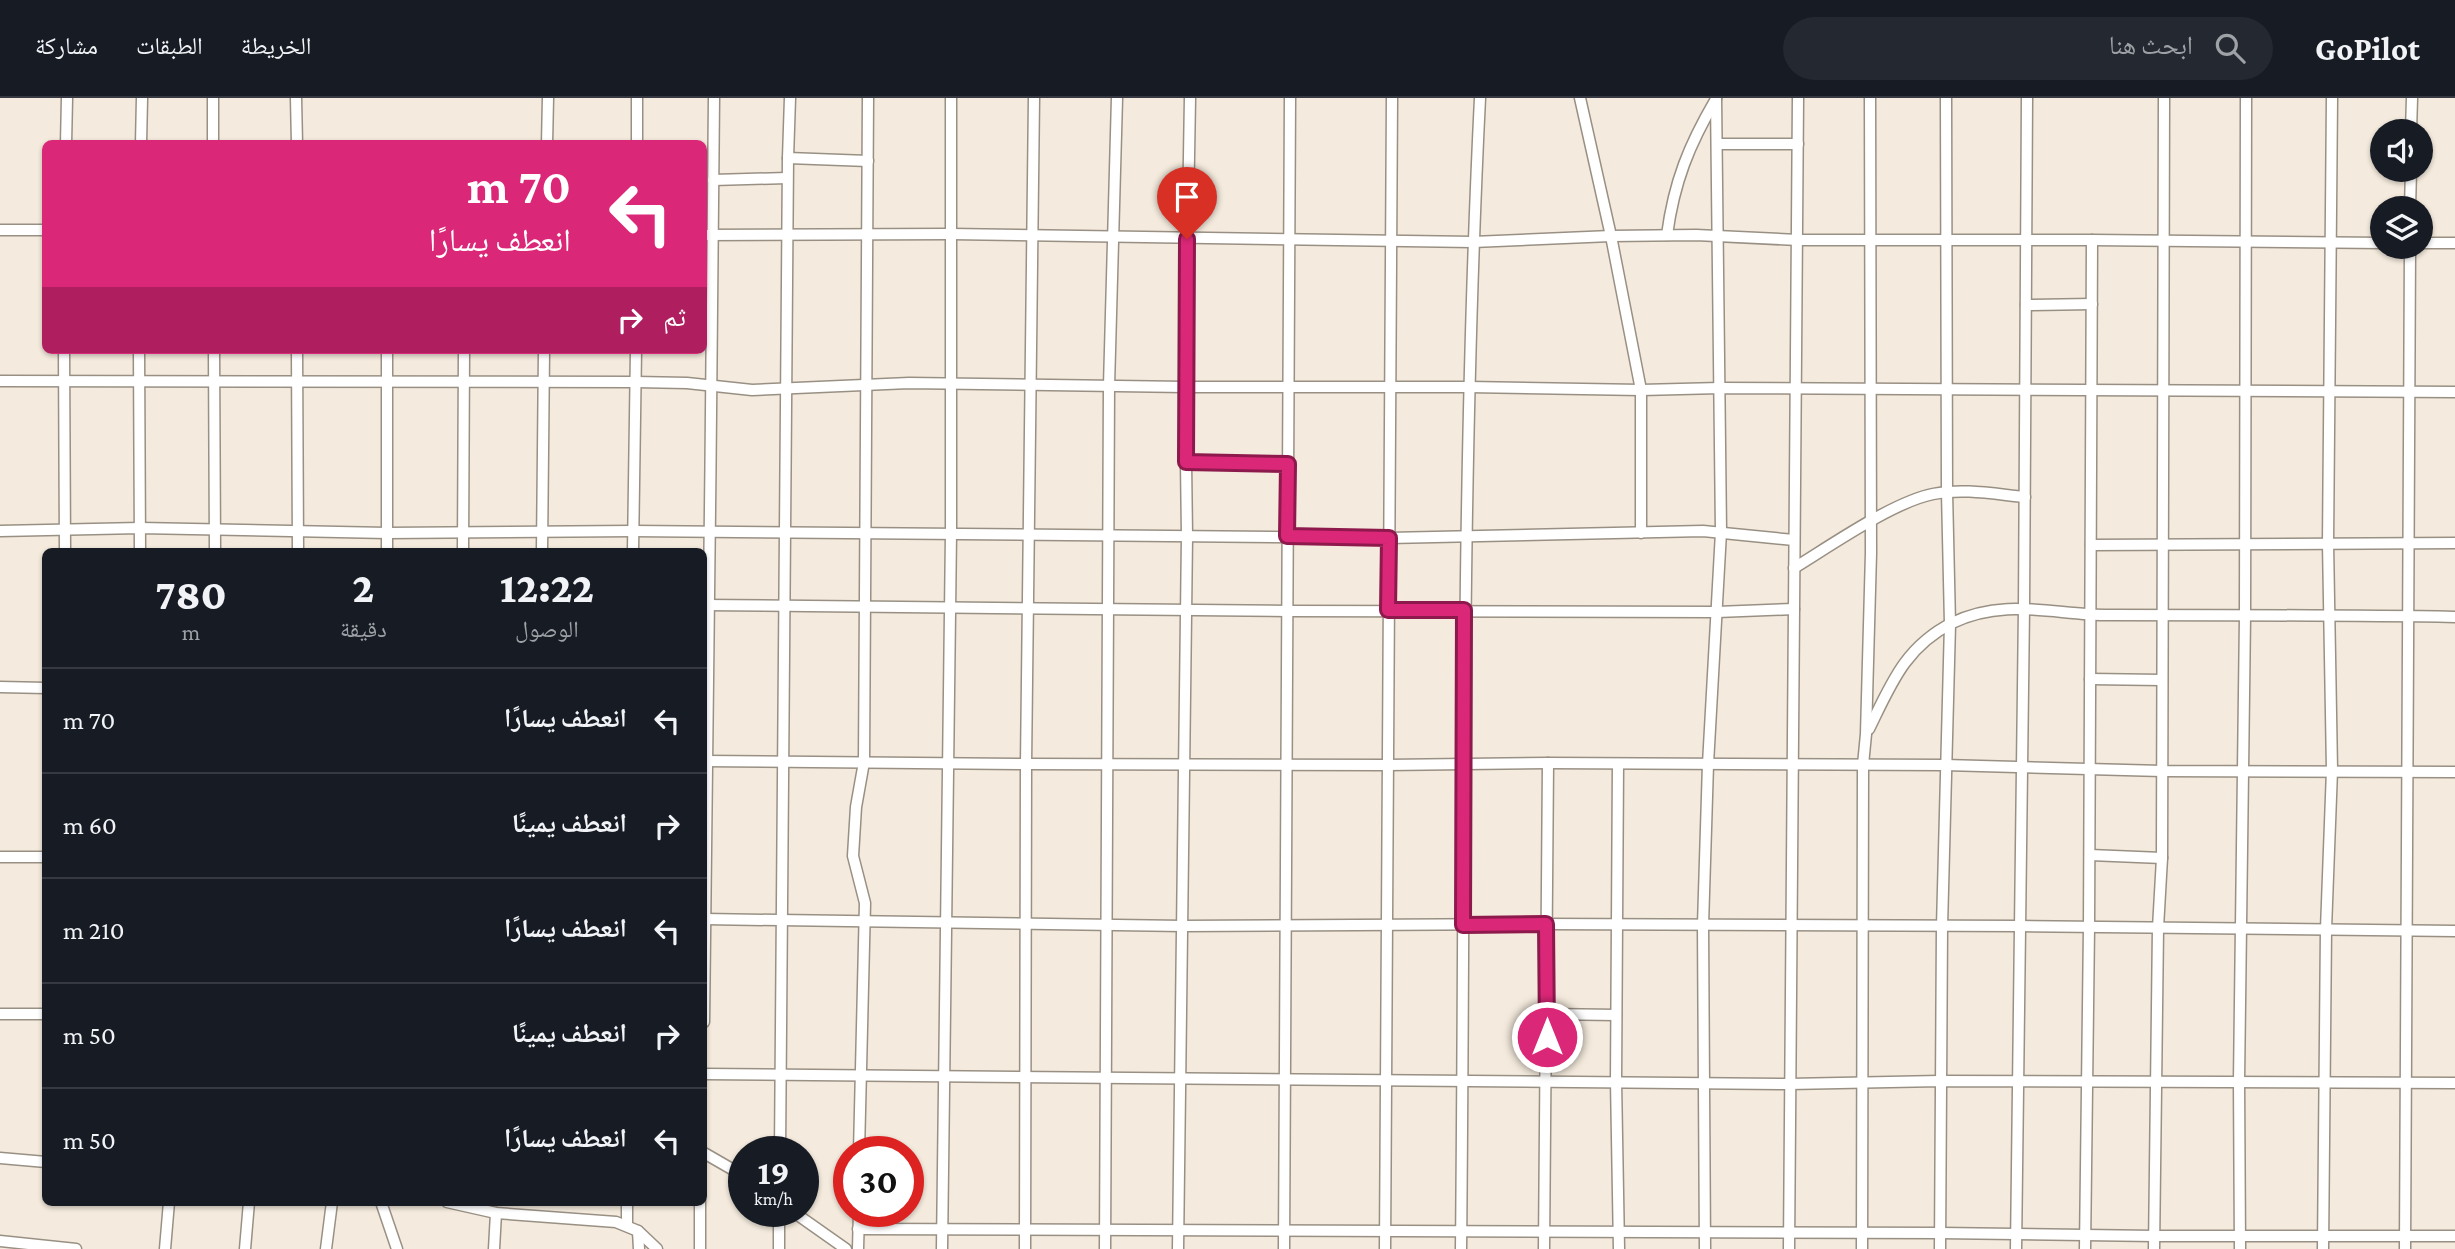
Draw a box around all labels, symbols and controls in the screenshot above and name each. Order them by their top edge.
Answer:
search box [1783,17,2273,80]
icon: search [2211,29,2249,67]
text: GoPilot [2315,30,2420,67]
text: ابحث هنا [2109,31,2193,60]
text: مشاركة [35,32,98,59]
text: الطبقات [136,32,203,59]
text: الخريطة [241,32,311,59]
map controls [2370,119,2433,259]
button: sound [2370,119,2433,182]
text: 70 m [467,159,571,214]
pin [1157,167,1217,239]
icon: left [595,168,686,259]
icon: arrive [1168,178,1206,216]
button: layers [2370,196,2433,259]
text: انعطف يسارًا [429,222,571,258]
icon: right [611,301,649,339]
text: ثم [663,303,686,332]
text: 2 [352,564,374,611]
text: 12:22 [500,564,594,611]
text: 780 [155,571,227,618]
text: دقيقة [340,616,387,642]
text: الوصول [515,616,579,642]
text: m [182,619,200,645]
icon: left [648,702,686,740]
text: انعطف يسارًا [504,704,627,733]
text: 70 m [63,706,115,735]
icon: right [648,807,686,845]
text: انعطف يمينًا [512,809,627,838]
text: 60 m [63,811,117,840]
icon: left [648,912,686,950]
text: انعطف يسارًا [504,914,627,943]
text: 210 m [63,916,125,945]
position arrow [1510,1000,1584,1074]
icon: right [648,1017,686,1055]
text: انعطف يمينًا [512,1019,627,1048]
text: 50 m [63,1021,116,1050]
icon: left [648,1122,686,1160]
text: انعطف يسارًا [504,1124,627,1153]
text: 50 m [63,1126,116,1155]
speed limit sign: 30 [833,1136,924,1227]
text: 19 [757,1153,790,1192]
text: km/h [754,1189,793,1209]

